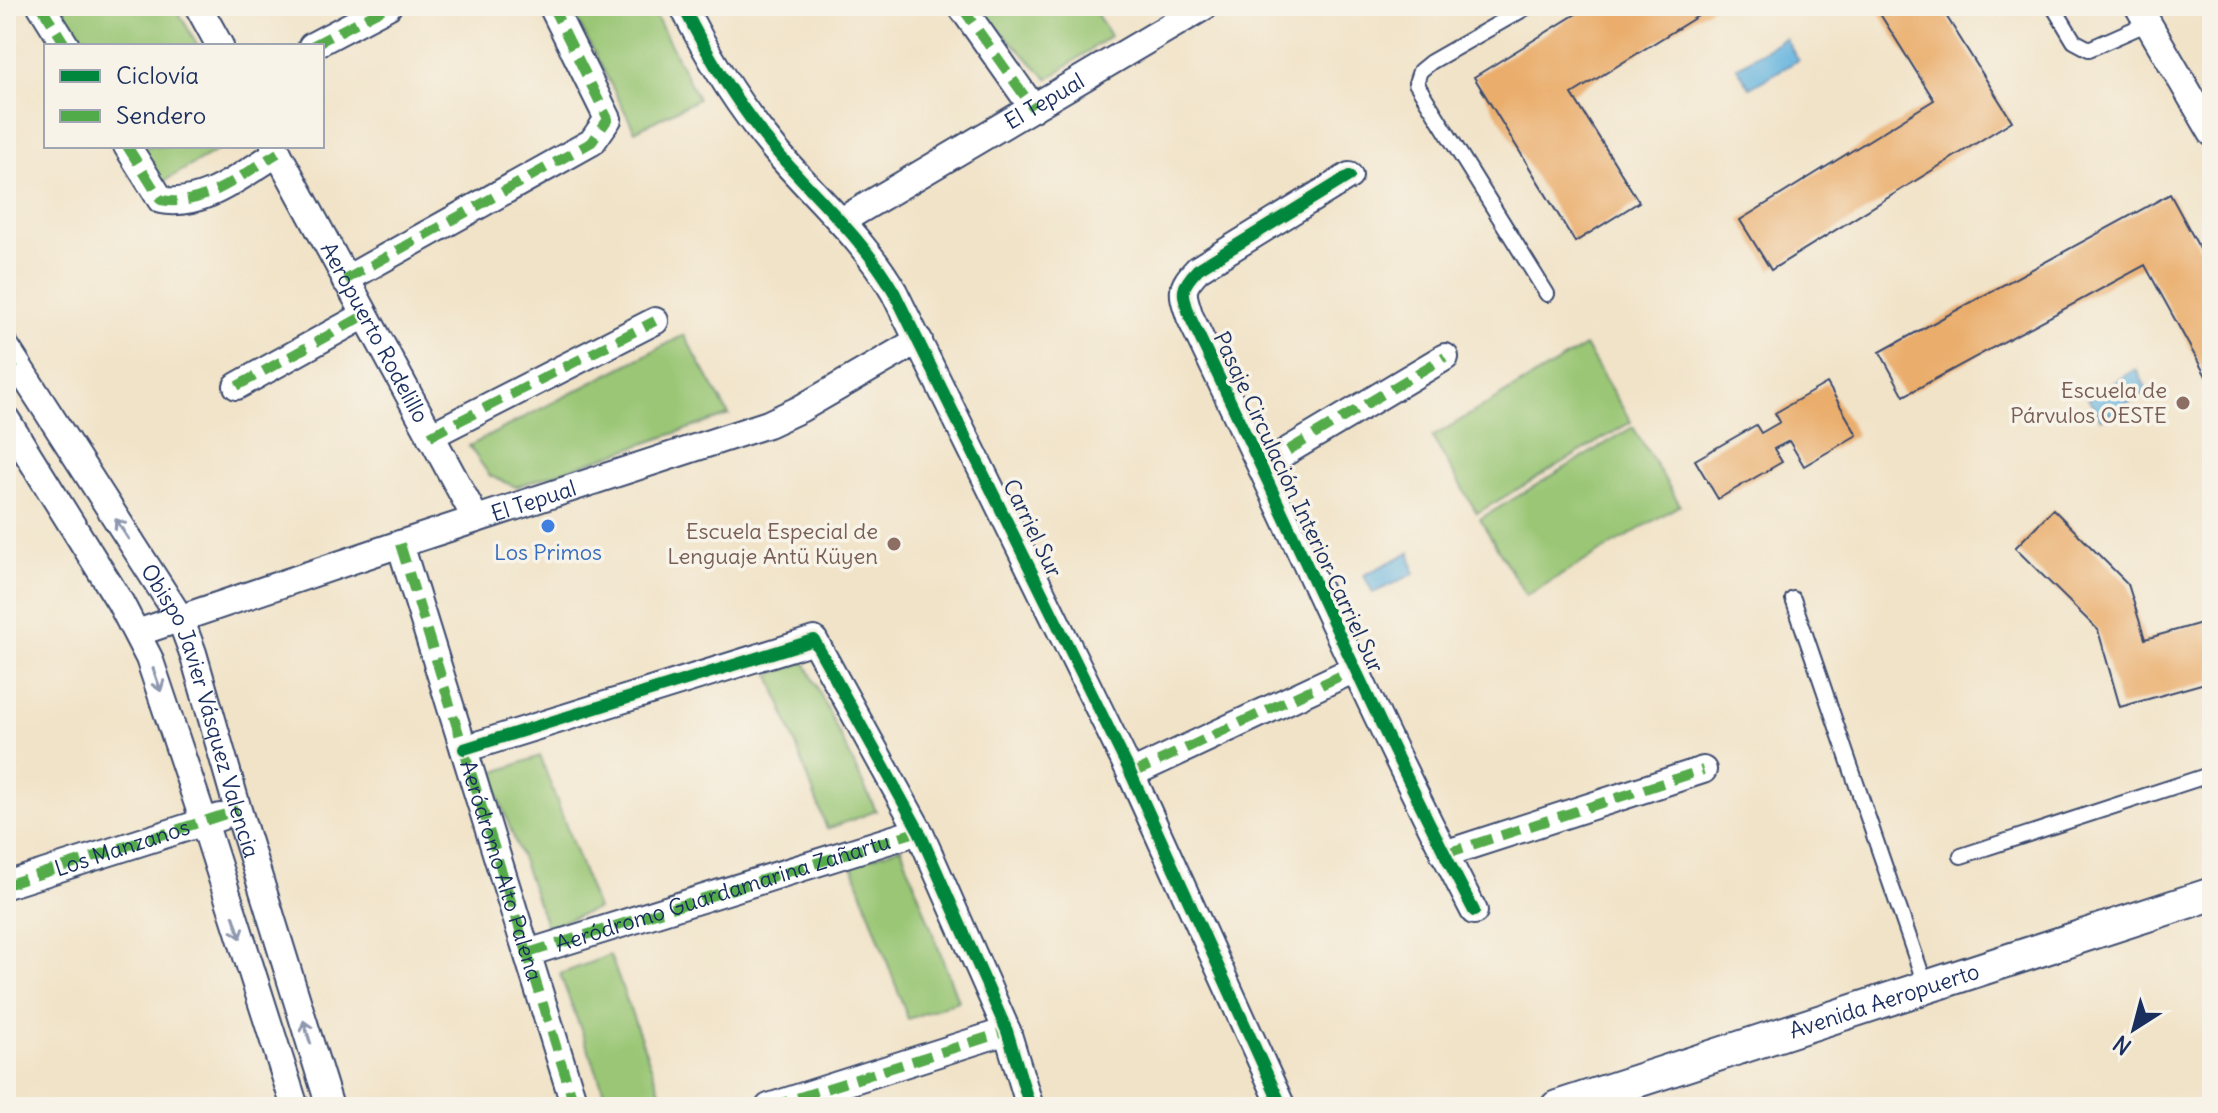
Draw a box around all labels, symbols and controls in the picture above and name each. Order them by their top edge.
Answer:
legend [44,44,324,148]
text: Ciclovía [116,60,199,90]
street label: El Tepual [999,67,1089,135]
text: Sendero [116,100,206,130]
street label: Aeropuerto Rodelillo [315,237,435,428]
street label: Pasaje Circulación Interior Carriel Sur [1207,327,1391,677]
place label: Escuela de Párvulos OESTE [2010,376,2167,429]
marker: Escuela de Párvulos OESTE [2174,394,2192,412]
street label: El Tepual [487,474,579,527]
street label: Carriel Sur [997,474,1069,582]
marker: Los Primos [539,517,557,535]
place label: Escuela Especial de Lenguaje Antü Küyen [667,517,878,570]
one-way arrow [113,518,129,541]
marker: Escuela Especial de Lenguaje Antü Küyen [885,535,903,553]
place label: Los Primos [494,538,602,566]
street label: Obispo Javier Vásquez Valencia [135,558,266,861]
one-way arrow [150,667,165,692]
street label: Aeródromo Alto Palena [454,757,549,984]
street label: Los Manzanos [51,813,193,882]
street label: Aeródromo Guardamarina Zañartu [552,827,894,958]
one-way arrow [231,914,245,939]
street label: Avenida Aeropuerto [1786,957,1983,1045]
north arrow [2094,989,2174,1069]
one-way arrow [299,1020,314,1046]
text: N [2108,1029,2137,1061]

